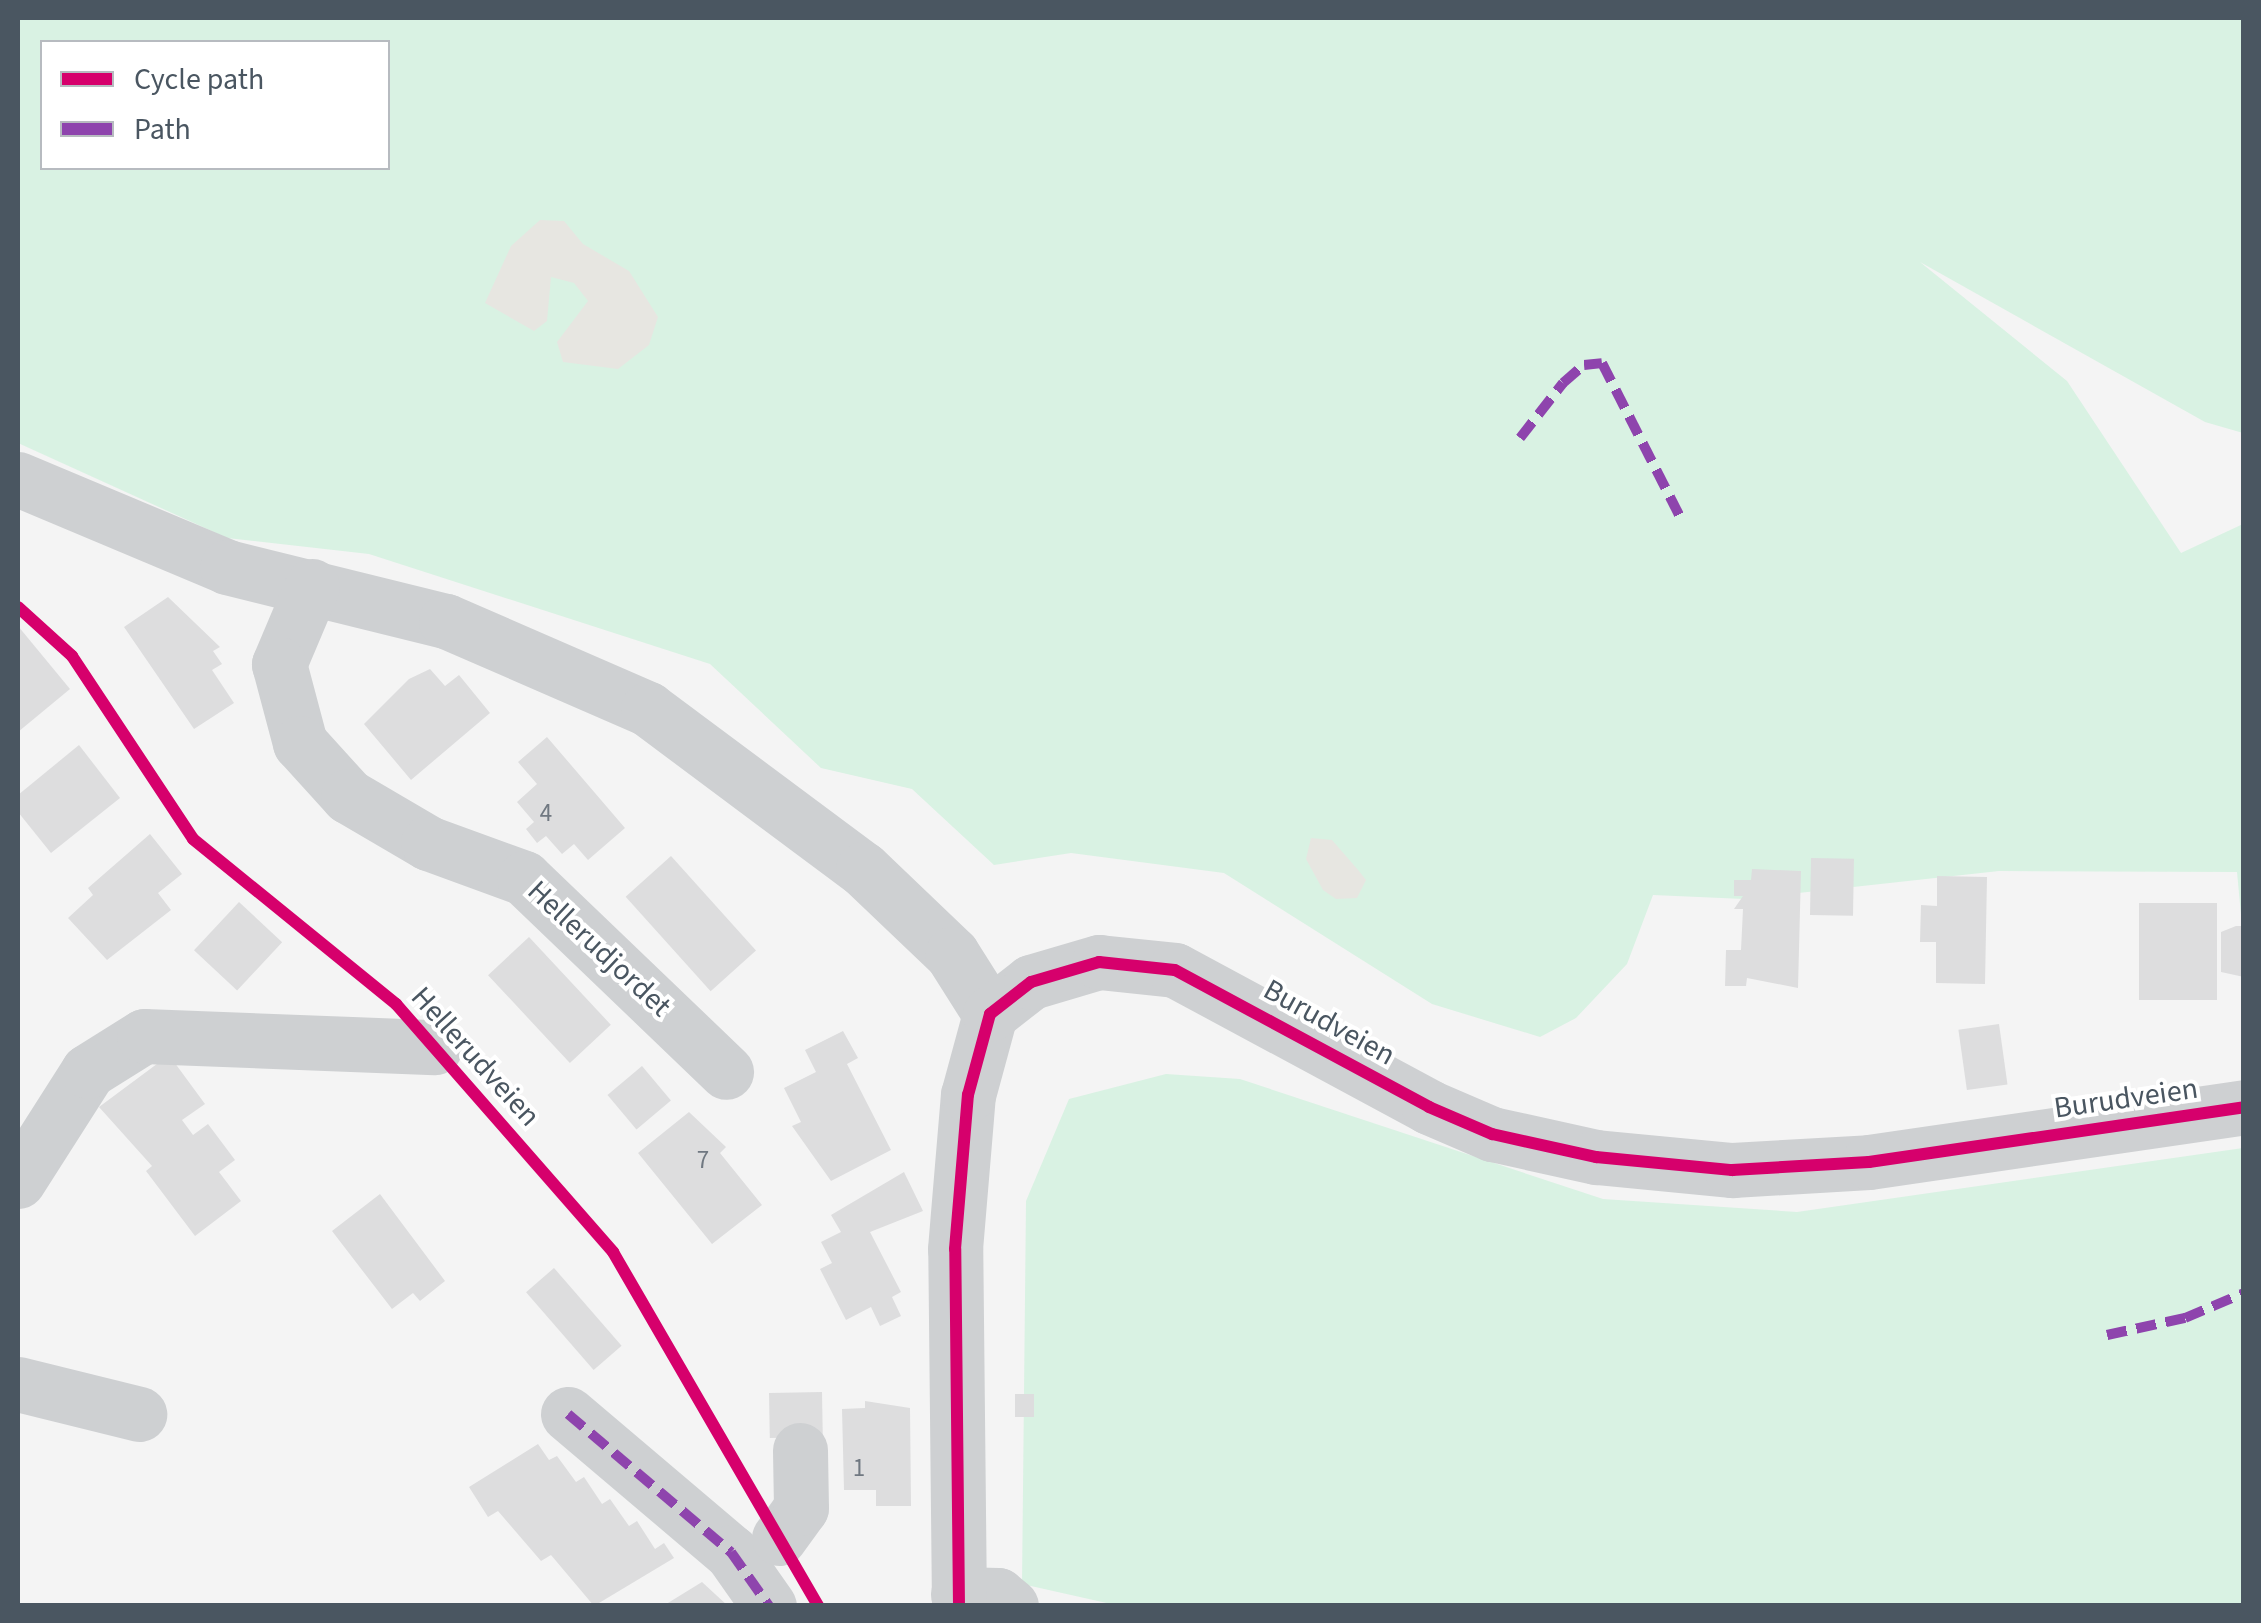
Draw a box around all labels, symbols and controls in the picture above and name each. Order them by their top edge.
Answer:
legend [40,40,390,170]
text: Cycle path [134,58,264,101]
text: Path [134,108,191,151]
house number: 4 [540,798,552,828]
street label: Hellerudjordet [520,873,678,1025]
street label: Burudveien [1257,972,1401,1074]
street label: Hellerudveien [403,980,547,1134]
street label: Burudveien [2052,1071,2200,1127]
house number: 7 [697,1145,709,1175]
house number: 1 [853,1453,865,1483]

